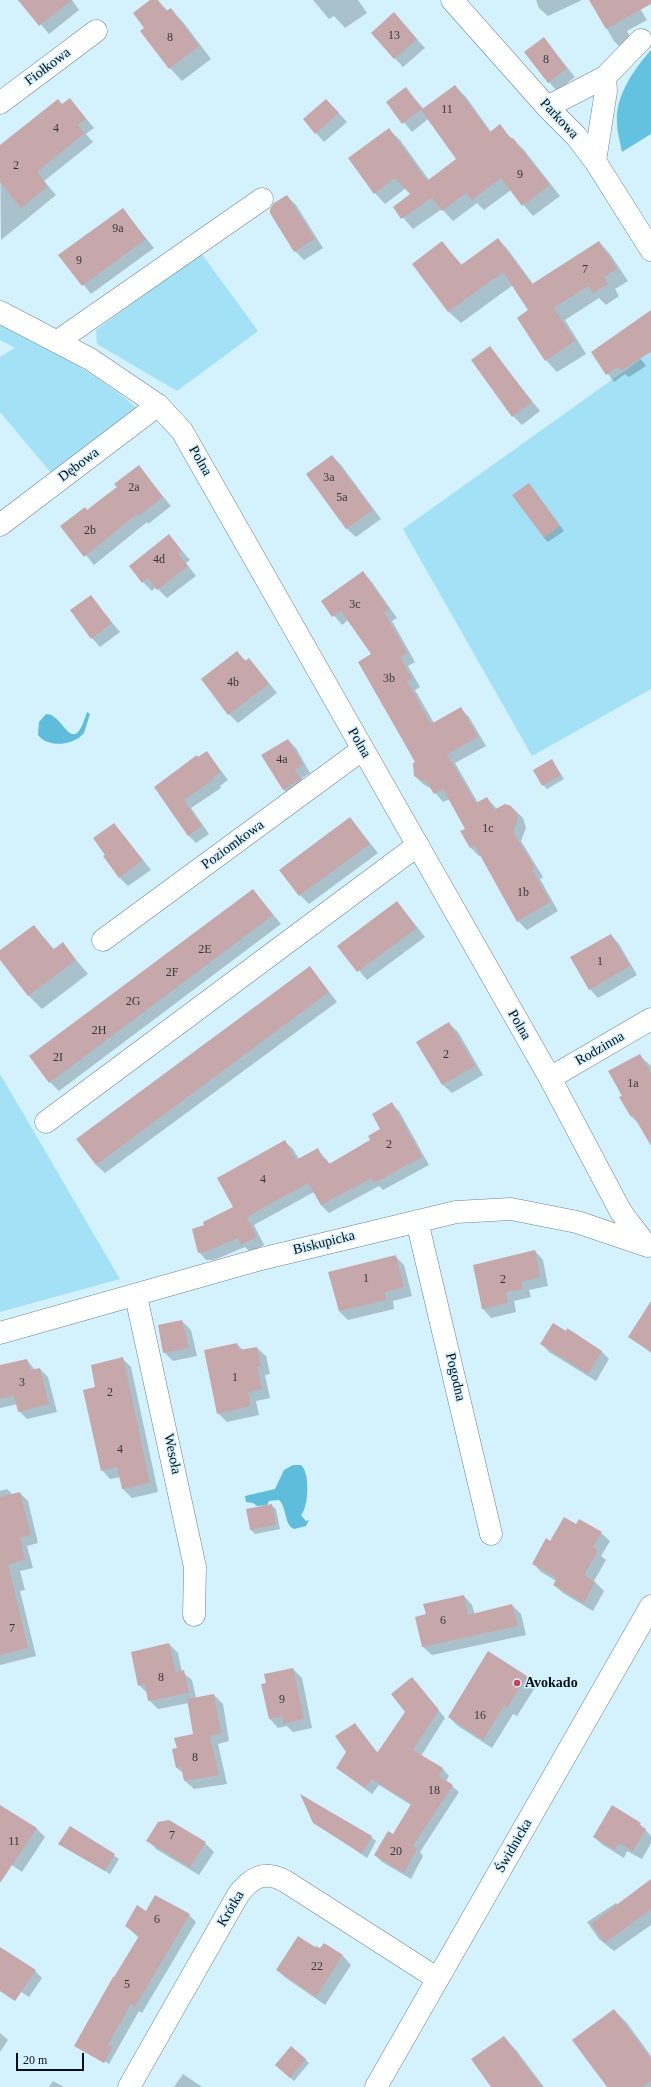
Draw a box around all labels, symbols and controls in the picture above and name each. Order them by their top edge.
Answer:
house number: 13 [388,29,400,43]
house number: 8 [167,31,173,45]
street label: Fiołkowa [22,44,74,90]
house number: 8 [543,53,549,67]
street label: Parkowa [536,95,582,143]
house number: 11 [441,103,453,117]
house number: 4 [53,122,59,136]
house number: 2 [13,159,19,173]
house number: 9 [517,168,523,182]
house number: 9a [112,222,124,236]
house number: 9 [76,254,82,268]
house number: 7 [582,263,588,277]
street label: Polna [185,443,215,479]
street label: Dębowa [55,444,103,486]
house number: 3a [323,471,335,485]
house number: 2a [128,481,140,495]
house number: 5a [336,491,348,505]
house number: 2b [84,524,96,538]
house number: 4d [153,553,165,567]
house number: 3c [349,598,361,612]
house number: 3b [383,672,395,686]
house number: 4b [227,676,239,690]
street label: Polna [344,725,374,761]
house number: 4a [276,753,288,767]
street label: Poziomkowa [198,817,268,873]
house number: 1c [482,822,494,836]
house number: 1b [517,886,529,900]
house number: 2E [198,943,212,957]
house number: 1 [597,955,603,969]
house number: 2F [166,966,178,980]
house number: 2G [126,995,140,1009]
street label: Polna [504,1007,534,1043]
house number: 2H [92,1024,106,1038]
street label: Rodzinna [573,1028,627,1070]
house number: 2 [443,1048,449,1062]
house number: 2I [53,1051,63,1065]
house number: 1a [627,1077,639,1091]
house number: 2 [386,1138,392,1152]
house number: 4 [260,1173,266,1187]
street label: Biskupicka [291,1227,357,1259]
house number: 1 [363,1272,369,1286]
house number: 2 [500,1273,506,1287]
street label: Pogodna [441,1351,469,1403]
house number: 1 [232,1371,238,1385]
house number: 3 [19,1376,25,1390]
house number: 2 [107,1386,113,1400]
street label: Wesoła [160,1432,184,1476]
house number: 4 [117,1443,123,1457]
house number: 6 [440,1614,446,1628]
house number: 7 [9,1622,15,1636]
house number: 8 [158,1671,164,1685]
place label: Avokado [525,1675,578,1691]
marker: Avokado [512,1678,522,1688]
house number: 9 [279,1693,285,1707]
house number: 16 [474,1709,486,1723]
house number: 8 [192,1751,198,1765]
house number: 18 [428,1784,440,1798]
street label: Świdnicka [492,1816,536,1876]
house number: 7 [169,1829,175,1843]
house number: 11 [8,1835,20,1849]
house number: 20 [390,1845,402,1859]
street label: Krótka [214,1888,248,1930]
house number: 6 [154,1913,160,1927]
house number: 22 [311,1960,323,1974]
house number: 5 [124,1978,130,1992]
scale bar [18,2045,86,2071]
text: 20 m [23,2053,47,2067]

